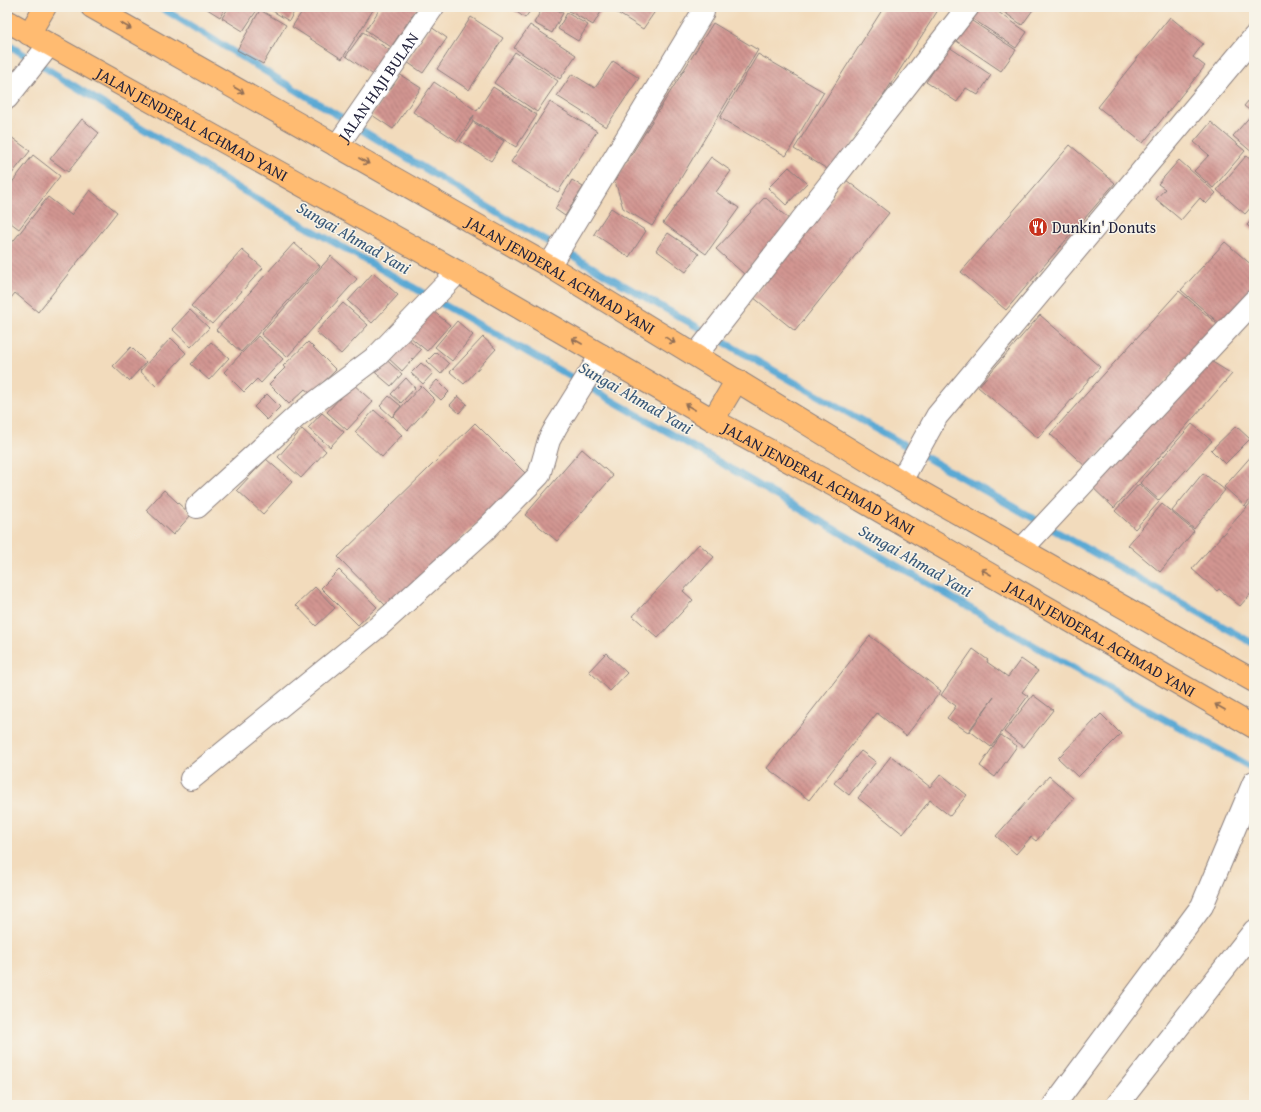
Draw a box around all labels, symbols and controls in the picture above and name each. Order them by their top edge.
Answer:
one-way arrow [120,23,132,31]
street label: JALAN HAJI BULAN [331,27,424,148]
street label: JALAN JENDERAL ACHMAD YANI [90,60,293,187]
one-way arrow [233,87,245,95]
one-way arrow [358,158,370,166]
water label: Sungai Ahmad Yani [292,194,416,280]
street label: JALAN JENDERAL ACHMAD YANI [460,209,660,340]
place label: Dunkin' Donuts [1052,215,1156,239]
restaurant icon: Dunkin' Donuts [1027,216,1049,238]
one-way arrow [664,336,676,344]
one-way arrow [571,337,583,345]
water label: Sungai Ahmad Yani [574,354,698,440]
one-way arrow [684,402,696,410]
street label: JALAN JENDERAL ACHMAD YANI [717,415,920,541]
water label: Sungai Ahmad Yani [854,517,978,603]
one-way arrow [980,568,992,576]
street label: JALAN JENDERAL ACHMAD YANI [999,573,1200,703]
one-way arrow [1214,703,1226,711]

